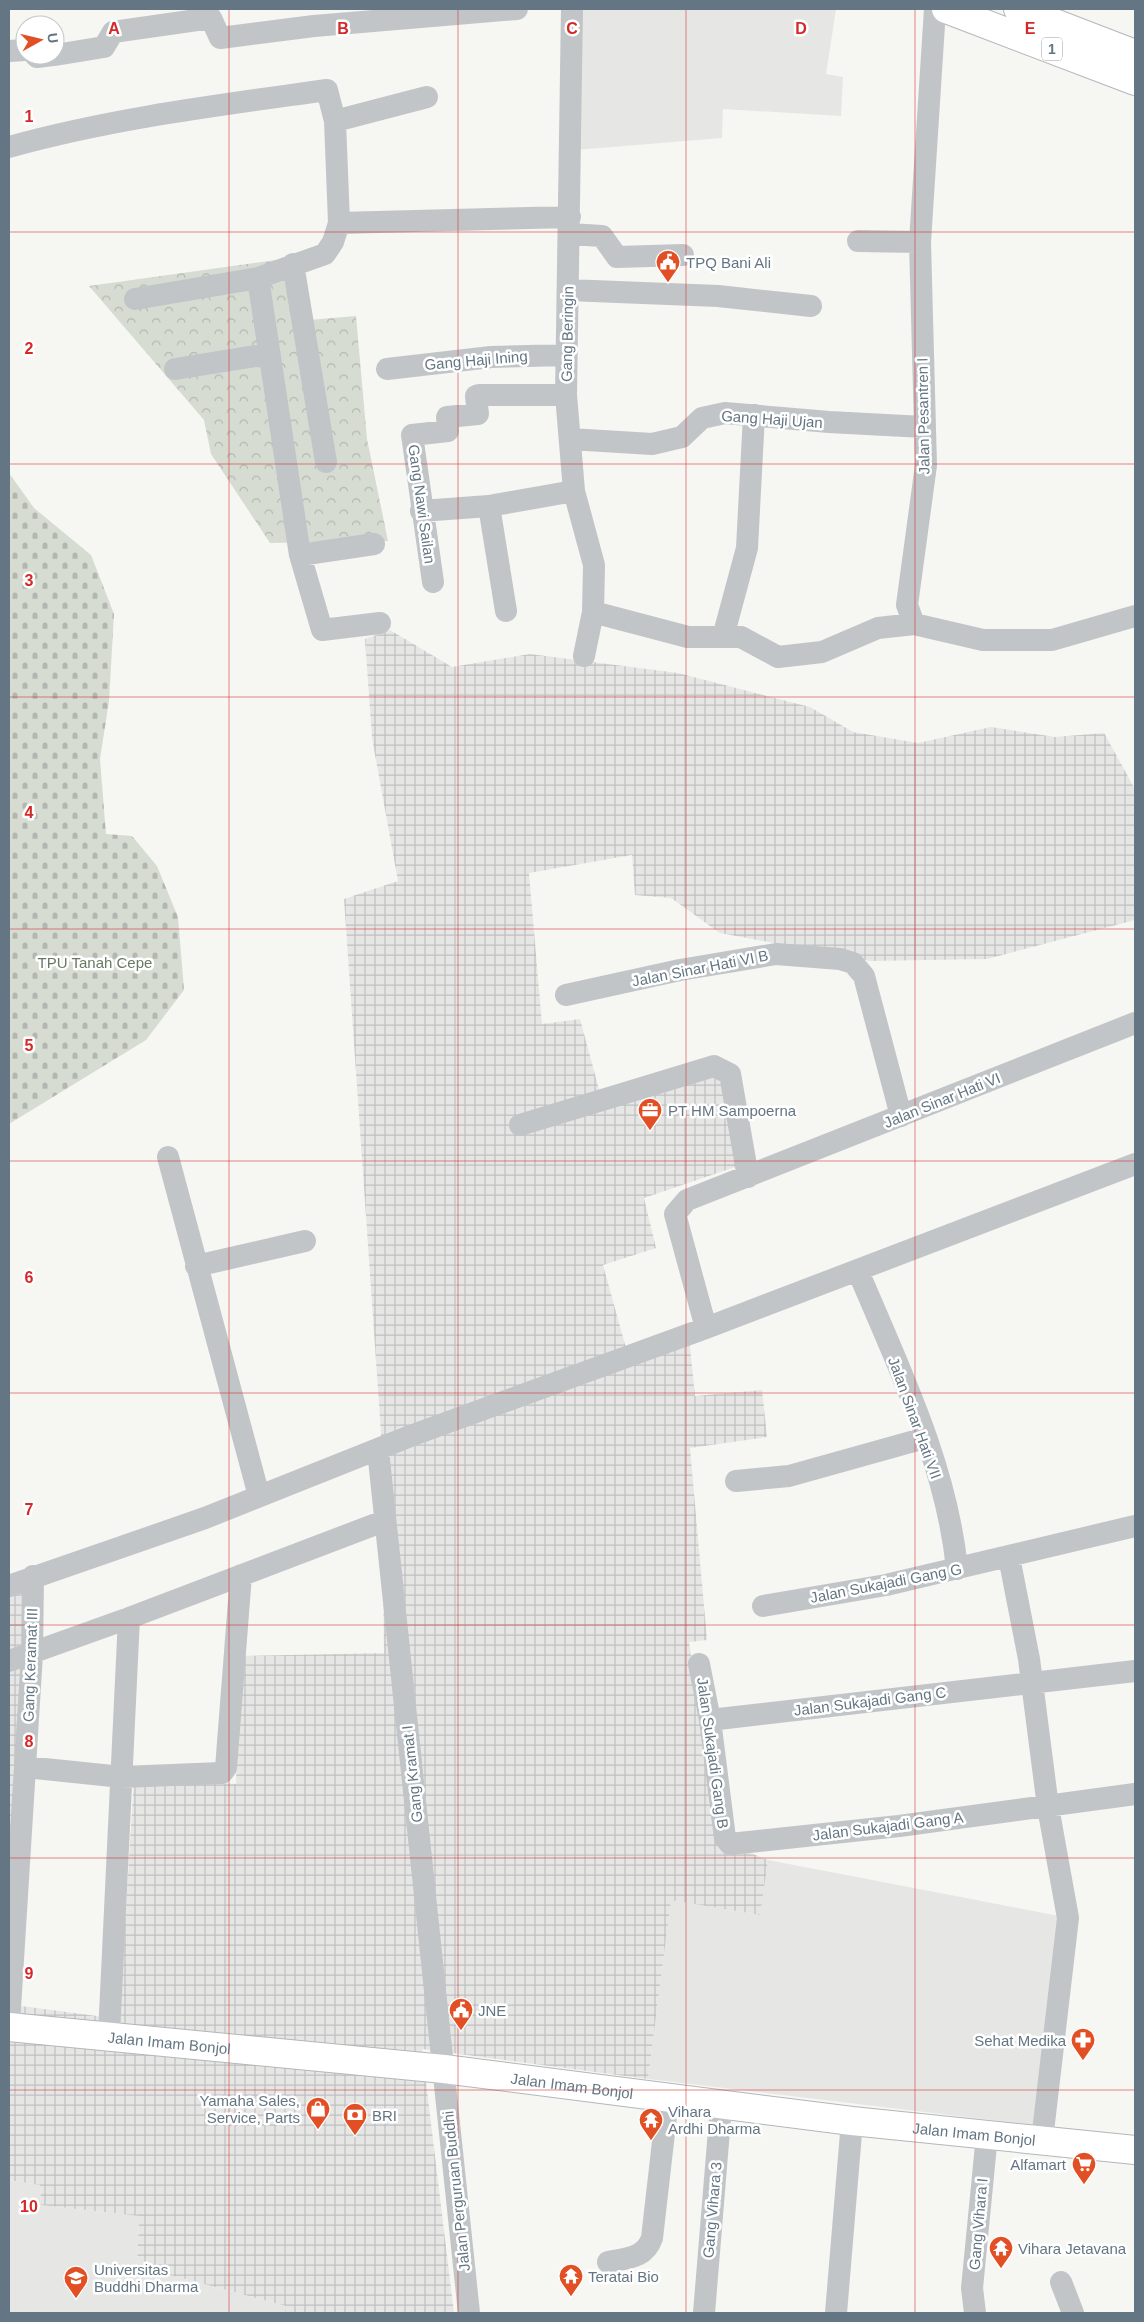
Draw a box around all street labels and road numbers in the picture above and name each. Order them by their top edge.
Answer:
road number: 1 [1042,38,1062,61]
street label: Gang Beringin [558,286,576,382]
street label: Gang Haji Ining [424,347,528,373]
street label: Jalan Pesantren I [913,357,933,475]
street label: Gang Haji Ujan [721,407,823,431]
street label: Gang Nawi Sailan [405,443,439,565]
street label: Jalan Sinar Hati VI B [630,946,770,990]
street label: Jalan Sinar Hati VI [881,1069,1003,1131]
street label: Jalan Sinar Hati VII [885,1355,945,1481]
street label: Jalan Sukajadi Gang G [809,1560,963,1606]
street label: Gang Keramat III [20,1608,40,1722]
street label: Jalan Sukajadi Gang B [694,1676,732,1830]
street label: Jalan Sukajadi Gang C [793,1683,947,1719]
street label: Gang Kramat I [398,1725,426,1823]
street label: Jalan Sukajadi Gang A [812,1808,964,1844]
street label: Jalan Imam Bonjol [107,2028,232,2057]
street label: Jalan Imam Bonjol [510,2069,634,2102]
street label: Jalan Perguruan Buddhi [439,2110,473,2272]
street label: Jalan Imam Bonjol [912,2119,1036,2148]
street label: Gang Vihara 3 [699,2161,725,2259]
street label: Gang Vihara I [966,2177,990,2271]

